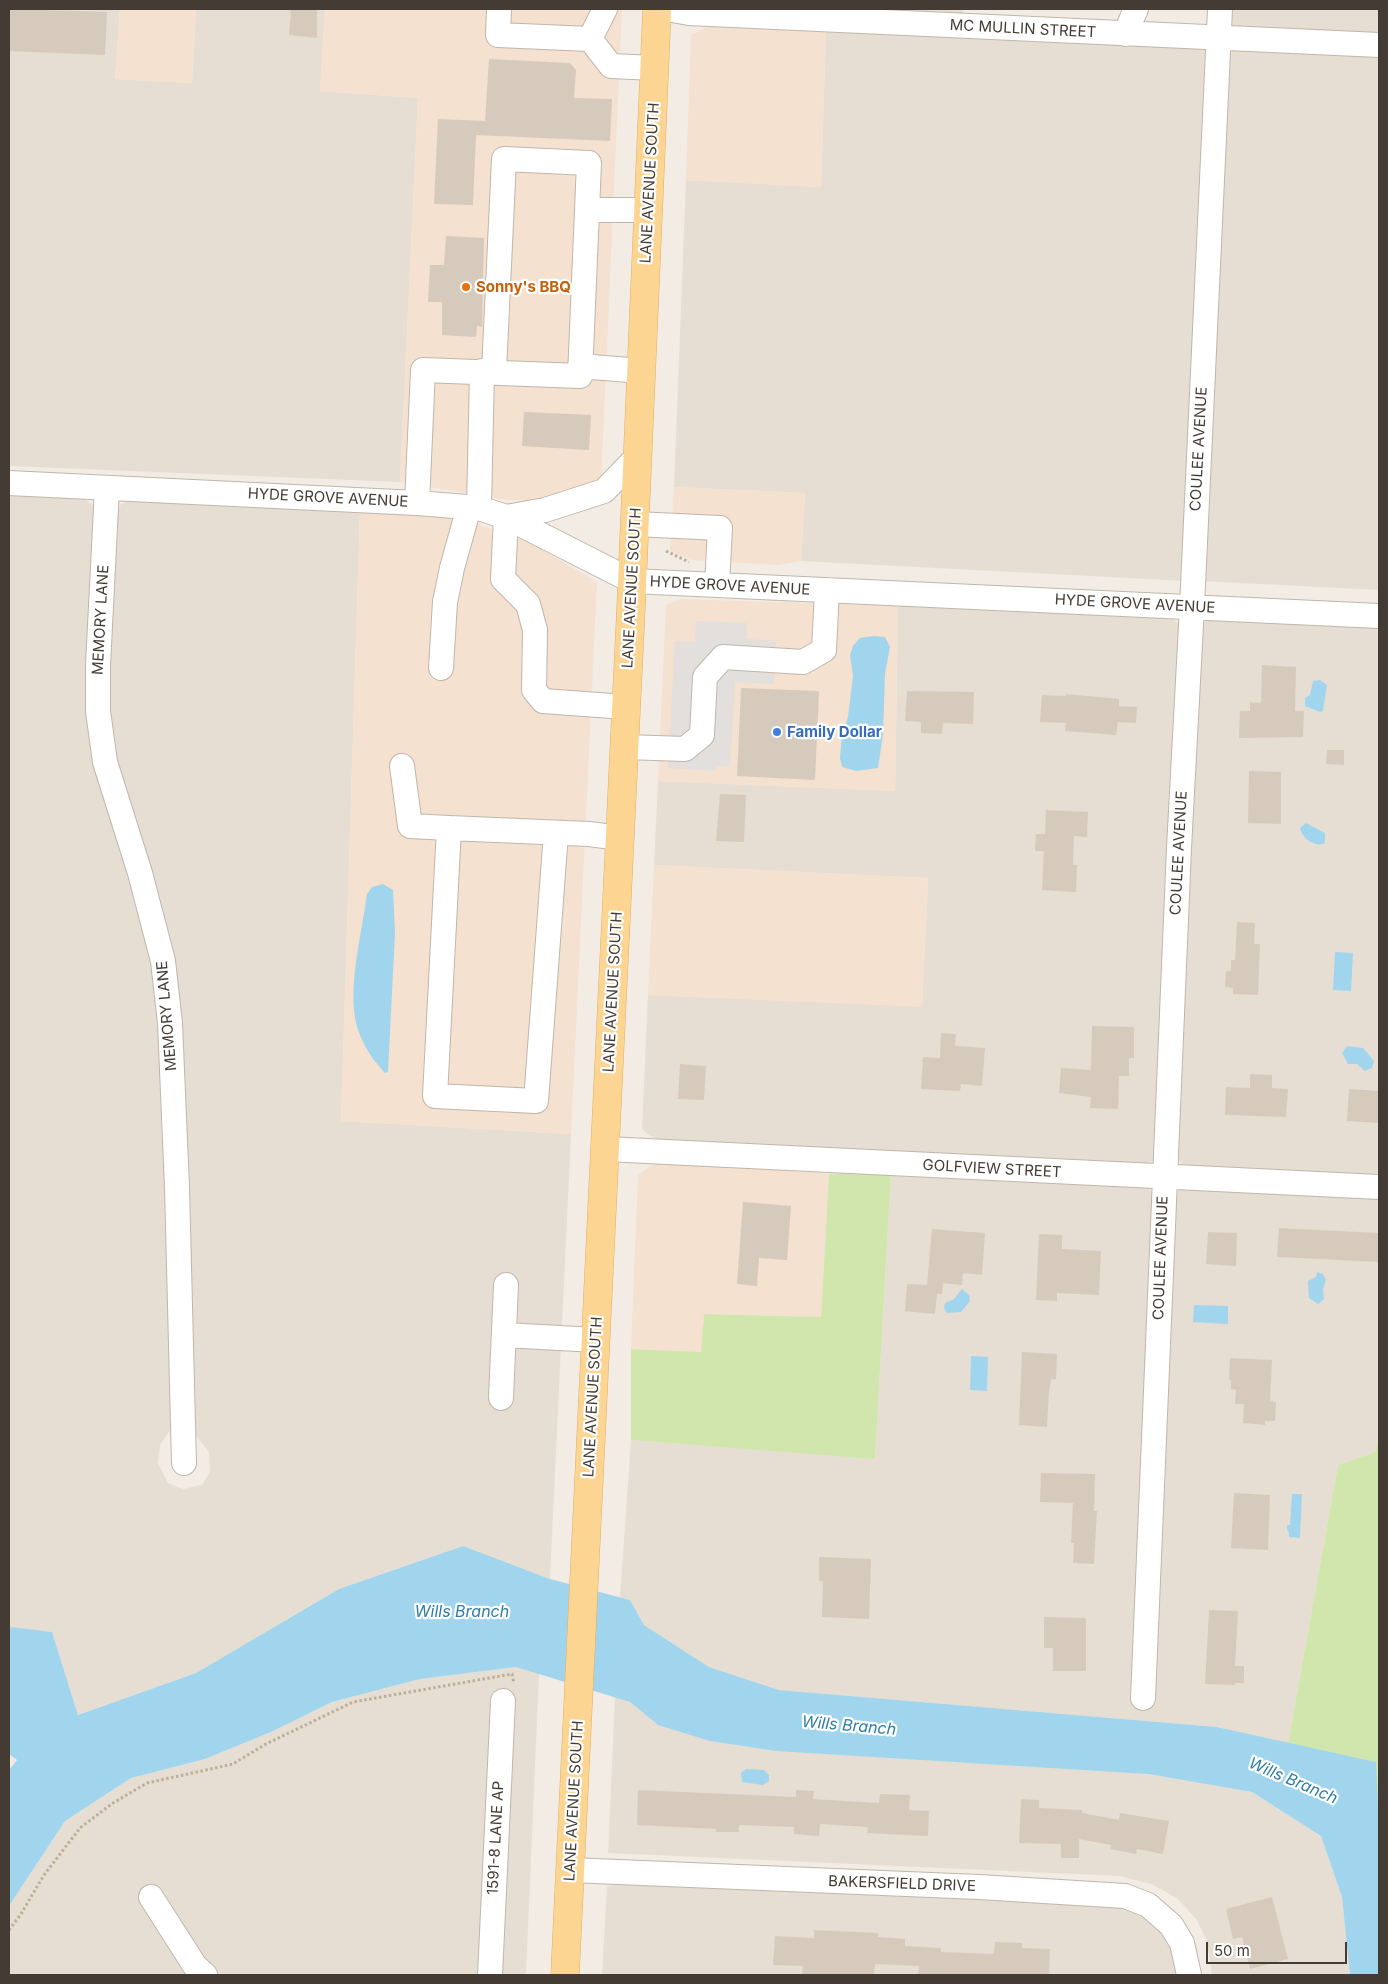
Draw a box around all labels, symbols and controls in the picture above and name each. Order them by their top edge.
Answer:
street label: MC MULLIN STREET [949,16,1097,42]
street label: LANE AVENUE SOUTH [637,102,663,264]
place label: Sonny's BBQ [476,278,571,296]
marker: Sonny's BBQ [460,281,472,293]
street label: COULEE AVENUE [1187,386,1211,512]
street label: HYDE GROVE AVENUE [247,485,409,511]
street label: LANE AVENUE SOUTH [619,507,645,669]
street label: MEMORY LANE [89,564,113,676]
street label: HYDE GROVE AVENUE [649,573,811,599]
street label: HYDE GROVE AVENUE [1054,591,1216,617]
place label: Family Dollar [787,723,882,741]
marker: Family Dollar [771,726,783,738]
street label: COULEE AVENUE [1167,790,1191,916]
street label: LANE AVENUE SOUTH [600,911,626,1073]
street label: MEMORY LANE [153,960,181,1072]
street label: GOLFVIEW STREET [922,1156,1062,1182]
street label: COULEE AVENUE [1150,1195,1172,1321]
street label: LANE AVENUE SOUTH [580,1316,606,1478]
water label: Wills Branch [415,1602,509,1622]
water label: Wills Branch [801,1712,897,1740]
street label: LANE AVENUE SOUTH [561,1720,587,1882]
water label: Wills Branch [1246,1754,1340,1808]
street label: 1591-8 LANE AP [484,1780,508,1896]
street label: BAKERSFIELD DRIVE [828,1872,976,1896]
scale bar [1208,1932,1349,1964]
text: 50 m [1214,1941,1250,1960]

